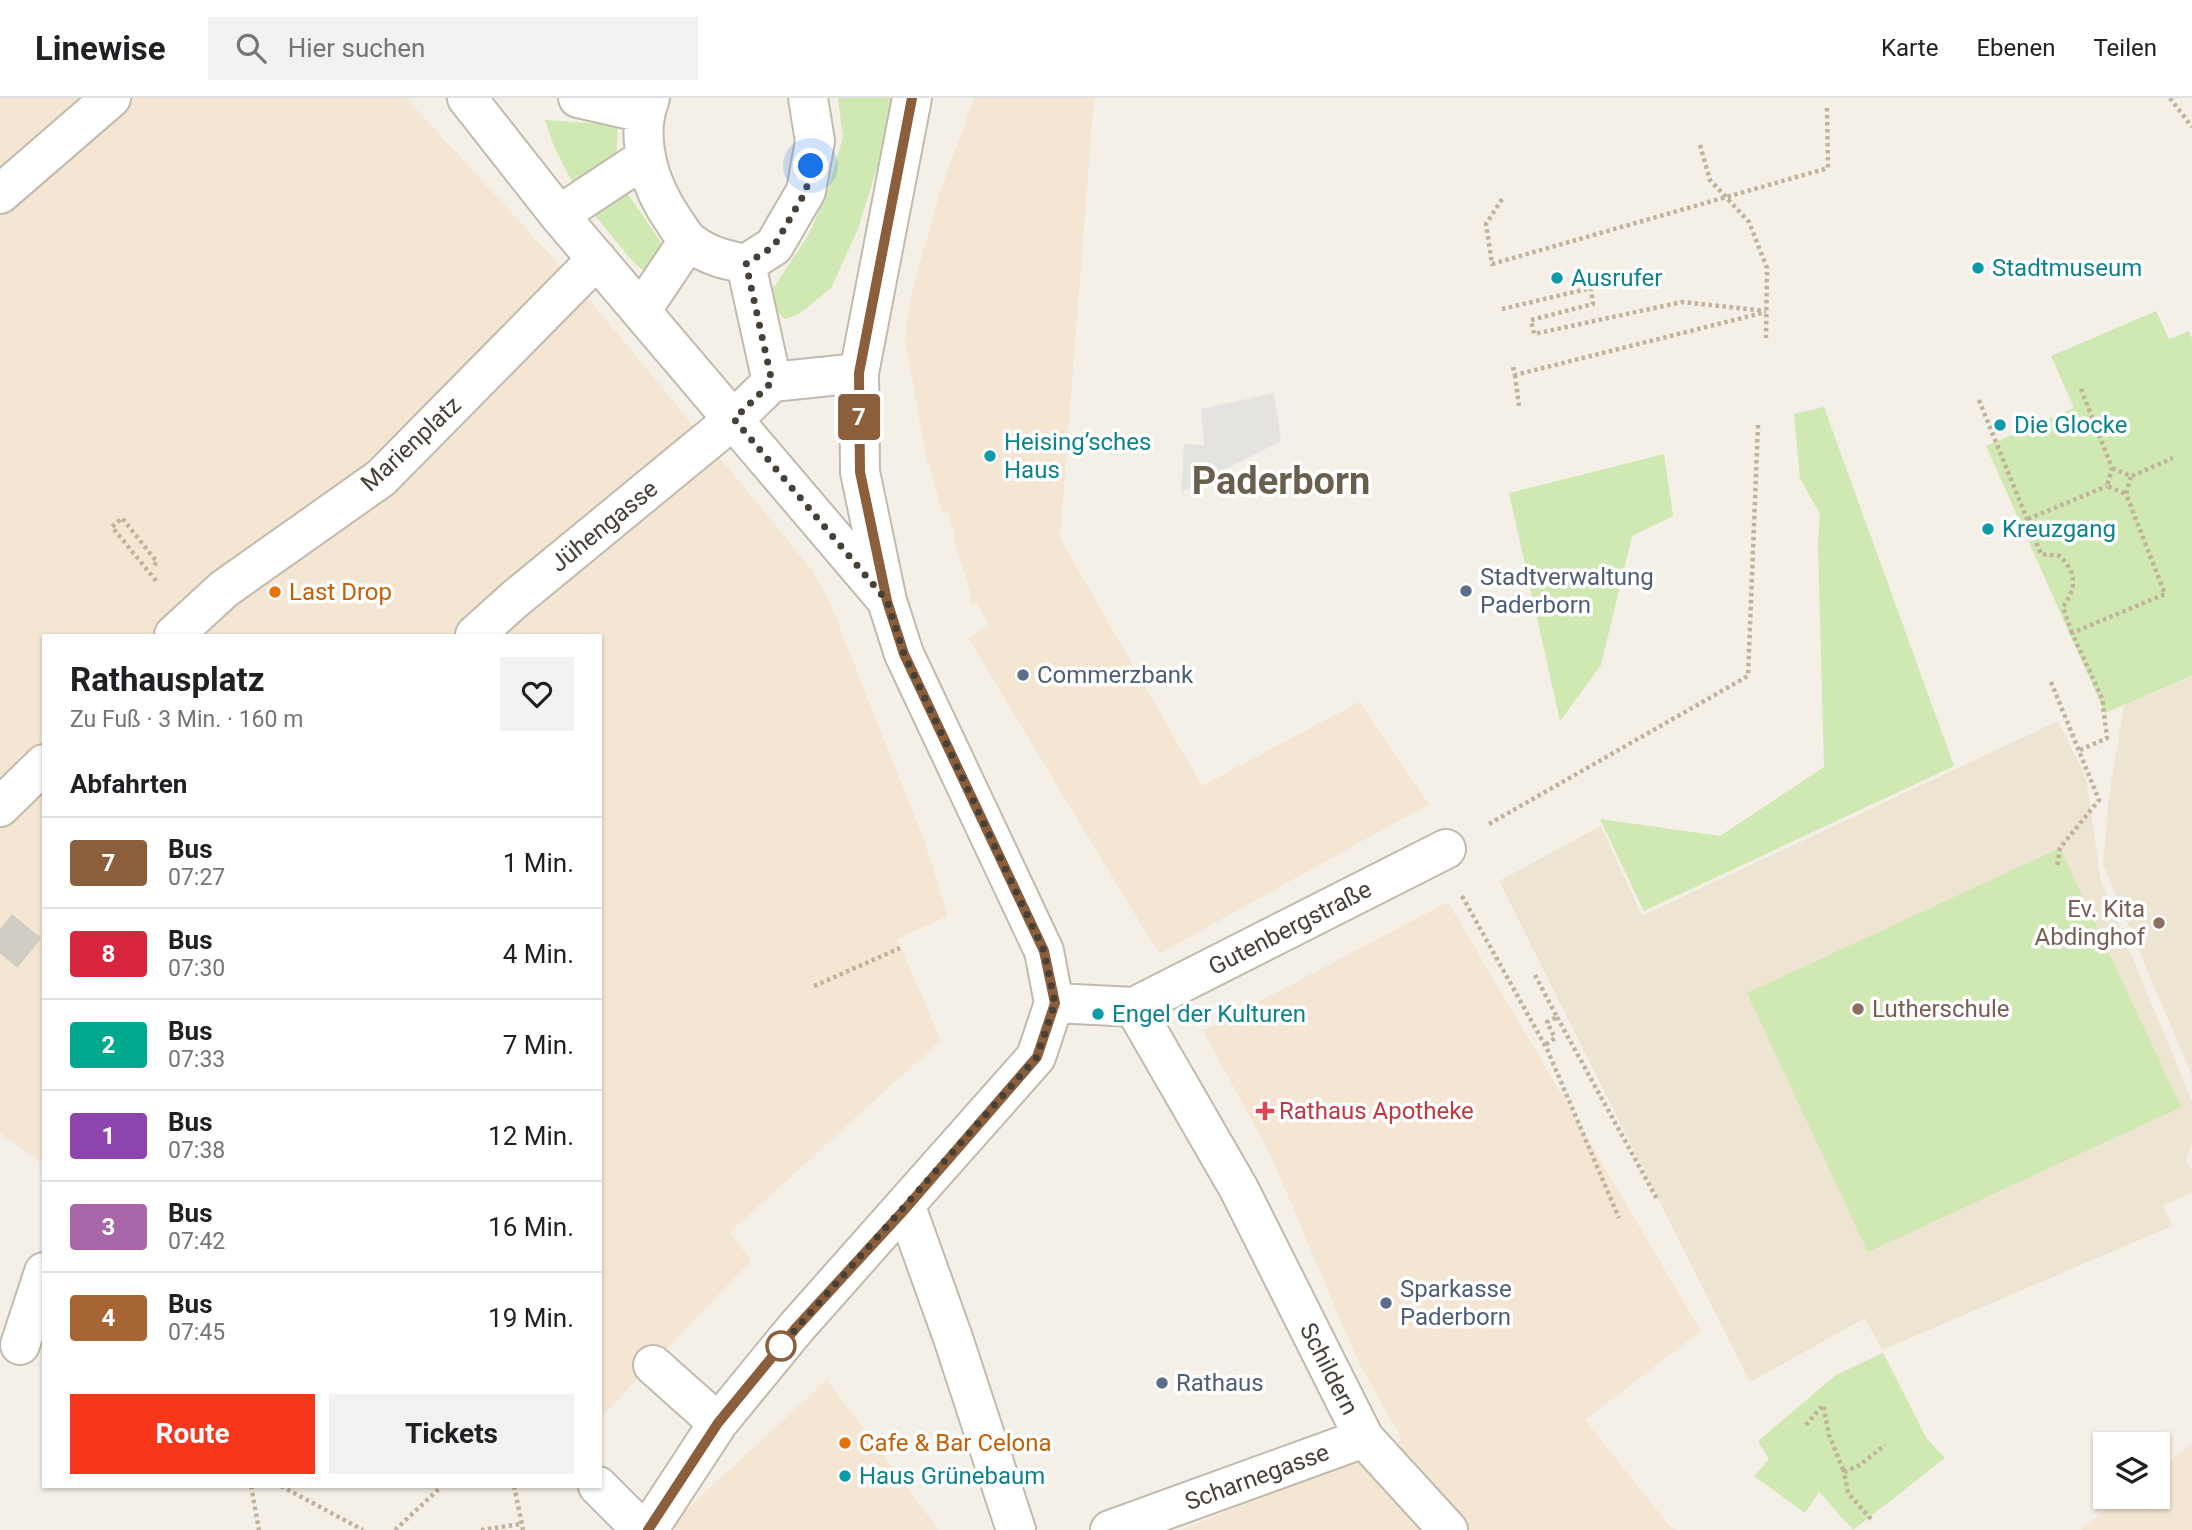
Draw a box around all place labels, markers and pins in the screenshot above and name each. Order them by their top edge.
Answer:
place label: Stadtmuseum [1992,254,2142,282]
marker: Stadtmuseum [1970,260,1986,276]
place label: Ausrufer [1571,264,1662,292]
marker: Ausrufer [1549,270,1565,286]
place label: Die Glocke [2014,411,2127,439]
marker: Die Glocke [1992,417,2008,433]
place label: Heising’sches Haus [1004,428,1151,484]
marker: Heising’sches Haus [982,448,998,464]
place label: Kreuzgang [2002,515,2116,543]
marker: Kreuzgang [1980,521,1996,537]
place label: Stadtverwaltung Paderborn [1480,563,1654,619]
place label: Last Drop [289,578,392,606]
marker: Stadtverwaltung Paderborn [1458,583,1474,599]
marker: Last Drop [267,584,283,600]
place label: Commerzbank [1037,661,1194,689]
marker: Commerzbank [1015,667,1031,683]
place label: Ev. Kita Abdinghof [2035,895,2146,951]
marker: Ev. Kita Abdinghof [2151,915,2167,931]
place label: Lutherschule [1872,995,2010,1023]
place label: Engel der Kulturen [1112,1000,1306,1028]
marker: Lutherschule [1850,1001,1866,1017]
marker: Engel der Kulturen [1090,1006,1106,1022]
place label: Rathaus Apotheke [1279,1097,1474,1125]
marker: Rathaus Apotheke [1257,1103,1273,1119]
place label: Sparkasse Paderborn [1400,1275,1512,1331]
marker: Sparkasse Paderborn [1378,1295,1394,1311]
unlabelled marker [766,1331,796,1361]
place label: Rathaus [1176,1369,1264,1397]
marker: Rathaus [1154,1375,1170,1391]
place label: Cafe & Bar Celona [859,1429,1052,1457]
marker: Cafe & Bar Celona [837,1435,853,1451]
place label: Haus Grünebaum [859,1462,1045,1490]
marker: Haus Grünebaum [837,1468,853,1484]

